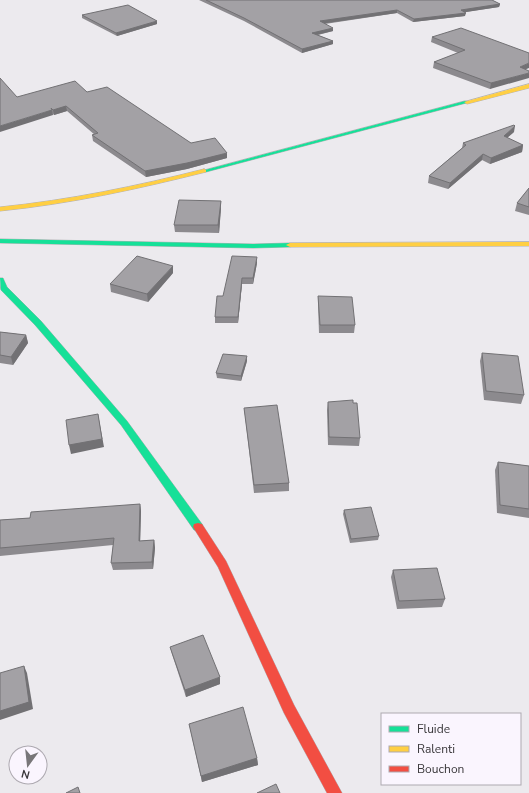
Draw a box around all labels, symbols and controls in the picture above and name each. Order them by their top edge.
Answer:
legend [381,713,521,785]
text: Fluide [417,721,450,737]
text: Ralenti [417,741,455,757]
north arrow [8,745,48,785]
text: Bouchon [417,761,464,777]
text: N [20,766,31,782]

